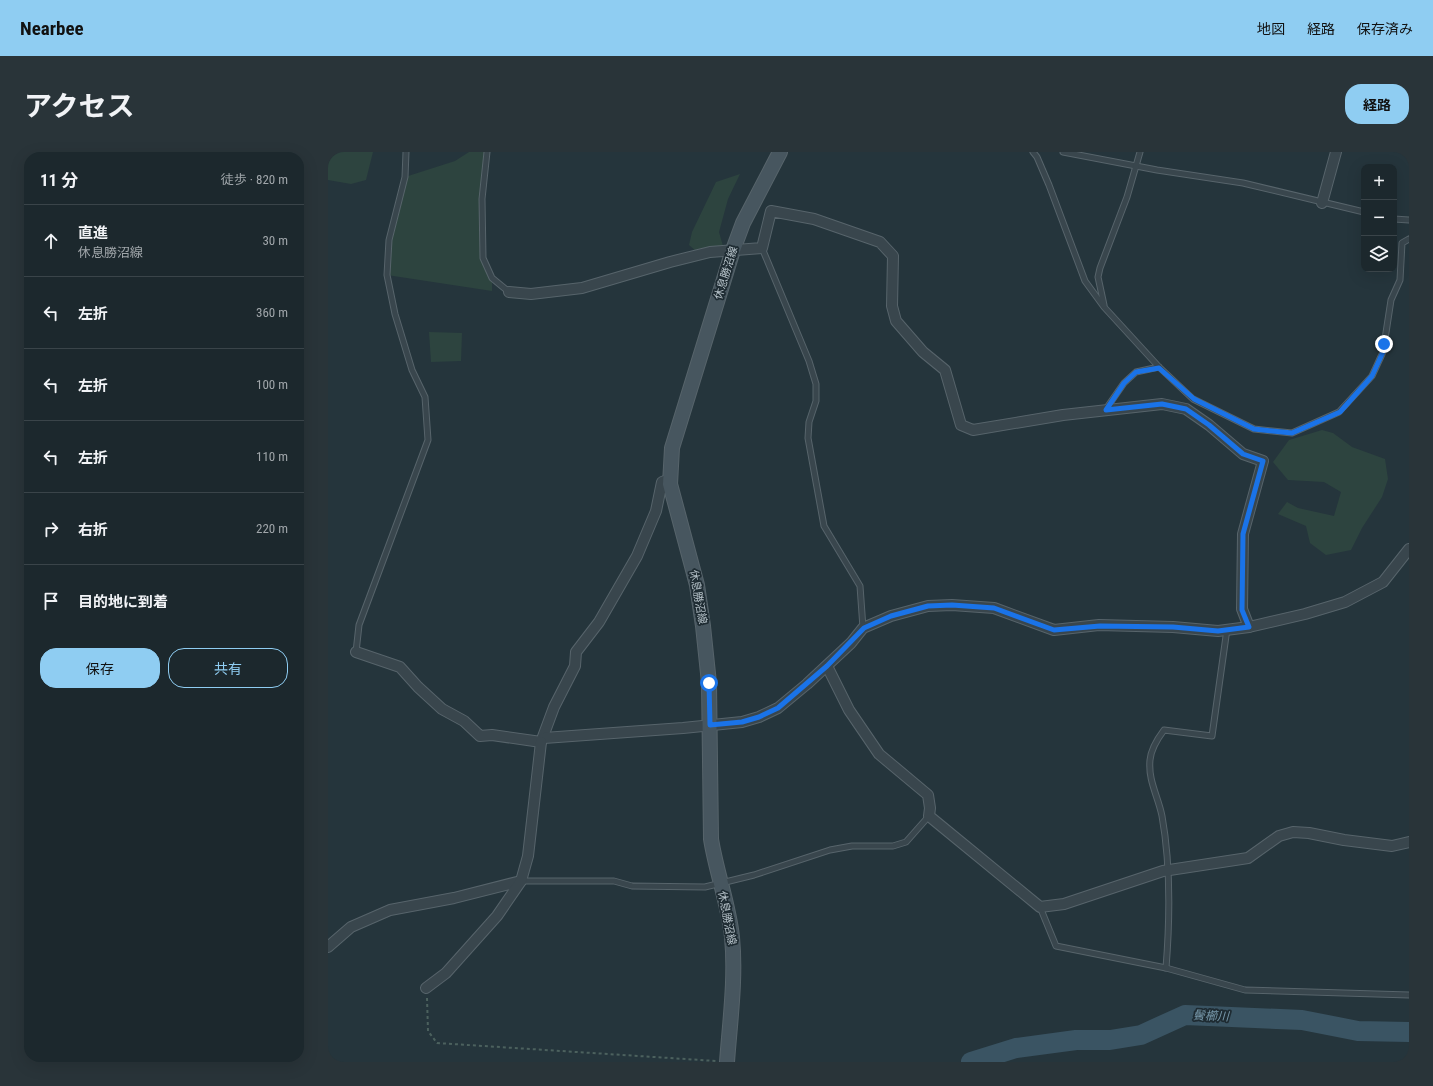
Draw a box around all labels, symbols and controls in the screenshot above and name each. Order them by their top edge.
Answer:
text: Nearbee [20,17,84,40]
text: 地図 [1257,21,1285,37]
text: 経路 [1307,21,1335,37]
text: 保存済み [1357,21,1413,37]
button: 経路 [1345,84,1409,124]
text: アクセス [24,90,135,123]
map controls [1361,164,1397,272]
button: + [1361,164,1397,200]
text: 11 分 [40,170,78,190]
text: 徒歩 · 820 m [221,172,288,187]
button: − [1361,200,1397,236]
text: 直進 [78,224,108,242]
icon: ahead [40,230,62,252]
text: 30 m [262,233,288,248]
button: layers [1361,236,1397,272]
text: 休息勝沼線 [78,245,143,260]
street label: 休息勝沼線 [712,245,740,301]
icon: left [40,302,62,324]
text: 左折 [78,305,108,323]
text: 360 m [256,305,288,320]
route end [1375,335,1393,353]
icon: left [40,374,62,396]
text: 左折 [78,377,108,395]
text: 100 m [256,377,288,392]
icon: left [40,446,62,468]
text: 左折 [78,449,108,467]
text: 110 m [256,449,288,464]
icon: right [40,518,62,540]
text: 右折 [78,521,108,539]
text: 220 m [256,521,288,536]
street label: 休息勝沼線 [687,569,709,625]
icon: arrive [40,590,62,612]
text: 目的地に到着 [78,593,168,611]
button: 保存 [40,648,160,688]
button: 共有 [168,648,288,688]
route start [700,674,718,692]
street label: 休息勝沼線 [715,890,739,946]
water label: 鬢櫛川 [1193,1008,1231,1024]

